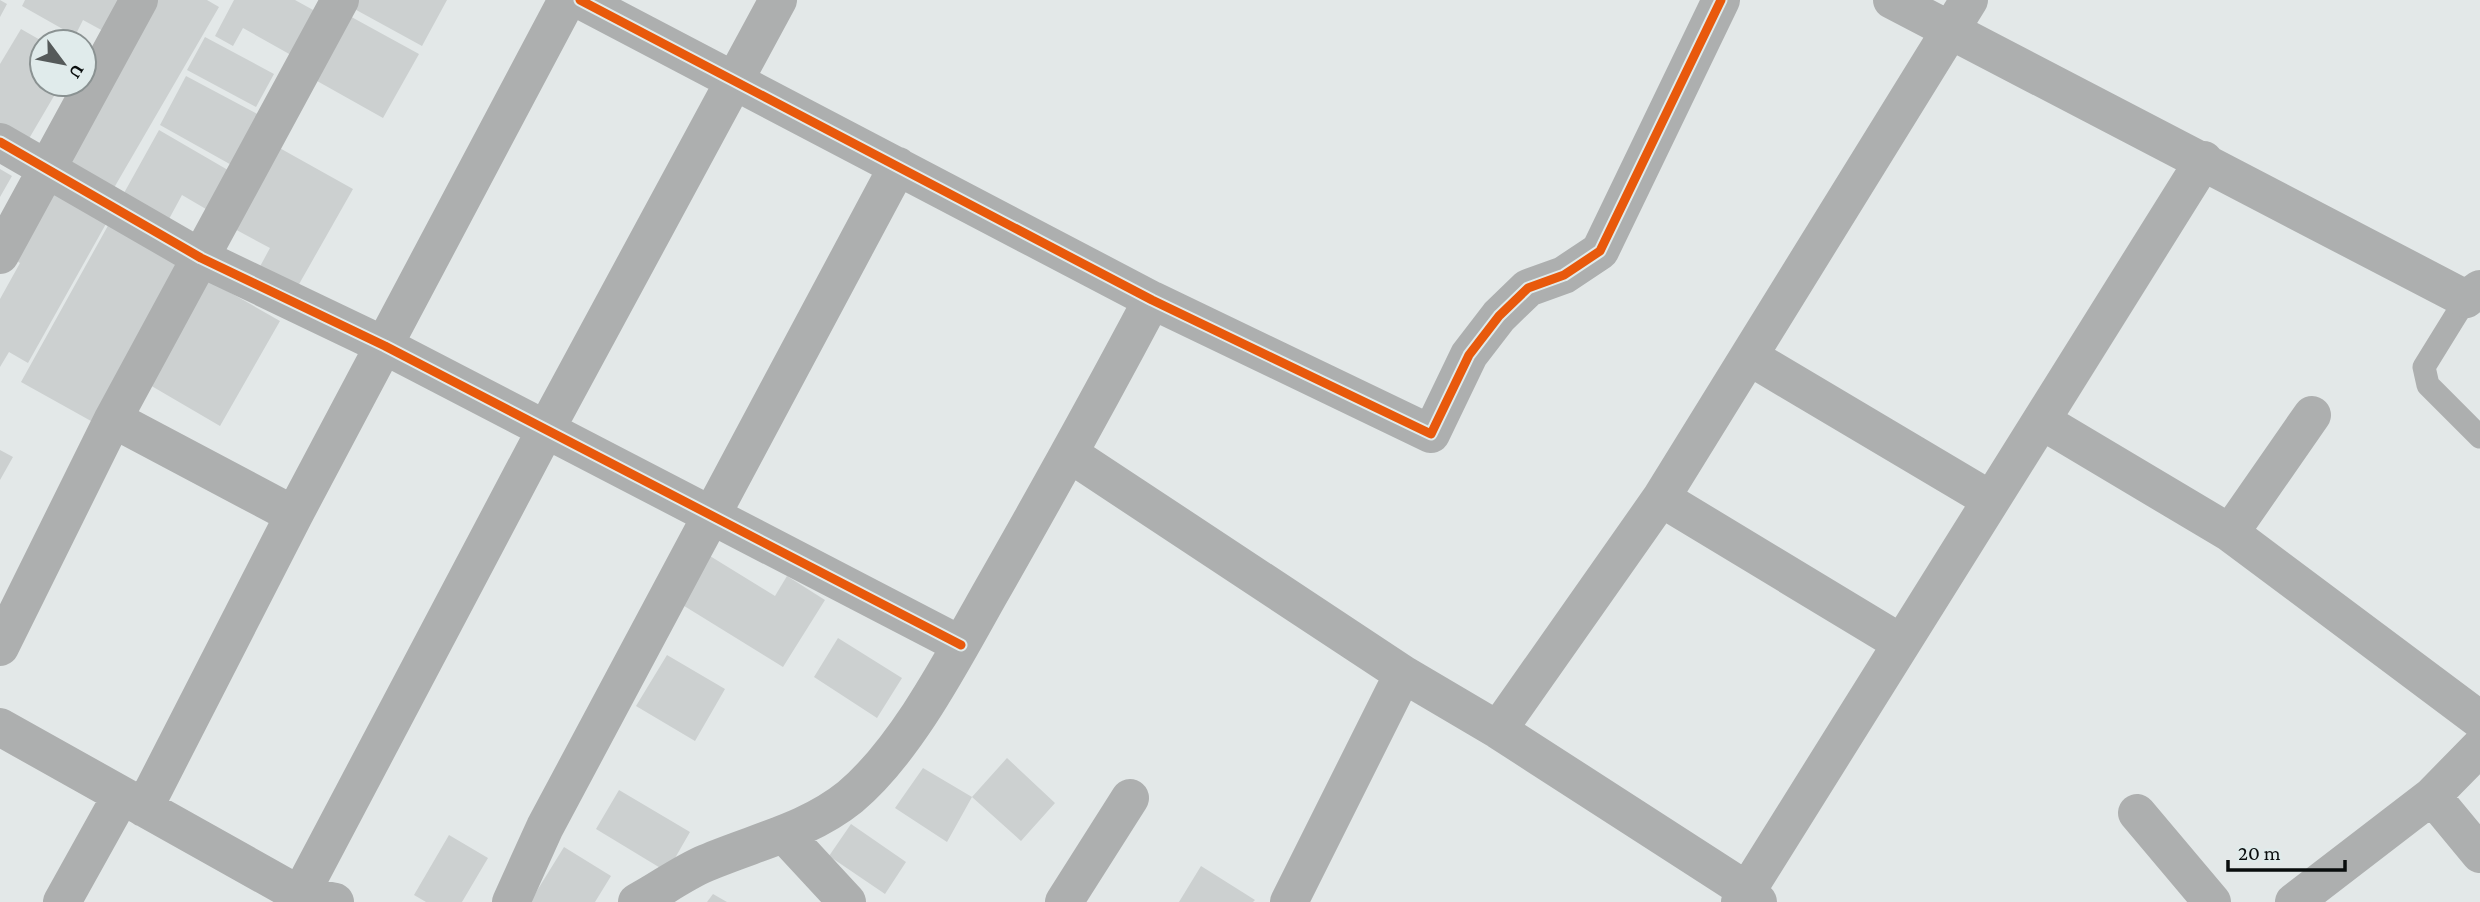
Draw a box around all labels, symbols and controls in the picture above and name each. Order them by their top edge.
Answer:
north arrow [28,28,98,98]
text: U [65,61,89,83]
scale bar [2228,828,2345,872]
text: 20 m [2238,841,2281,865]

